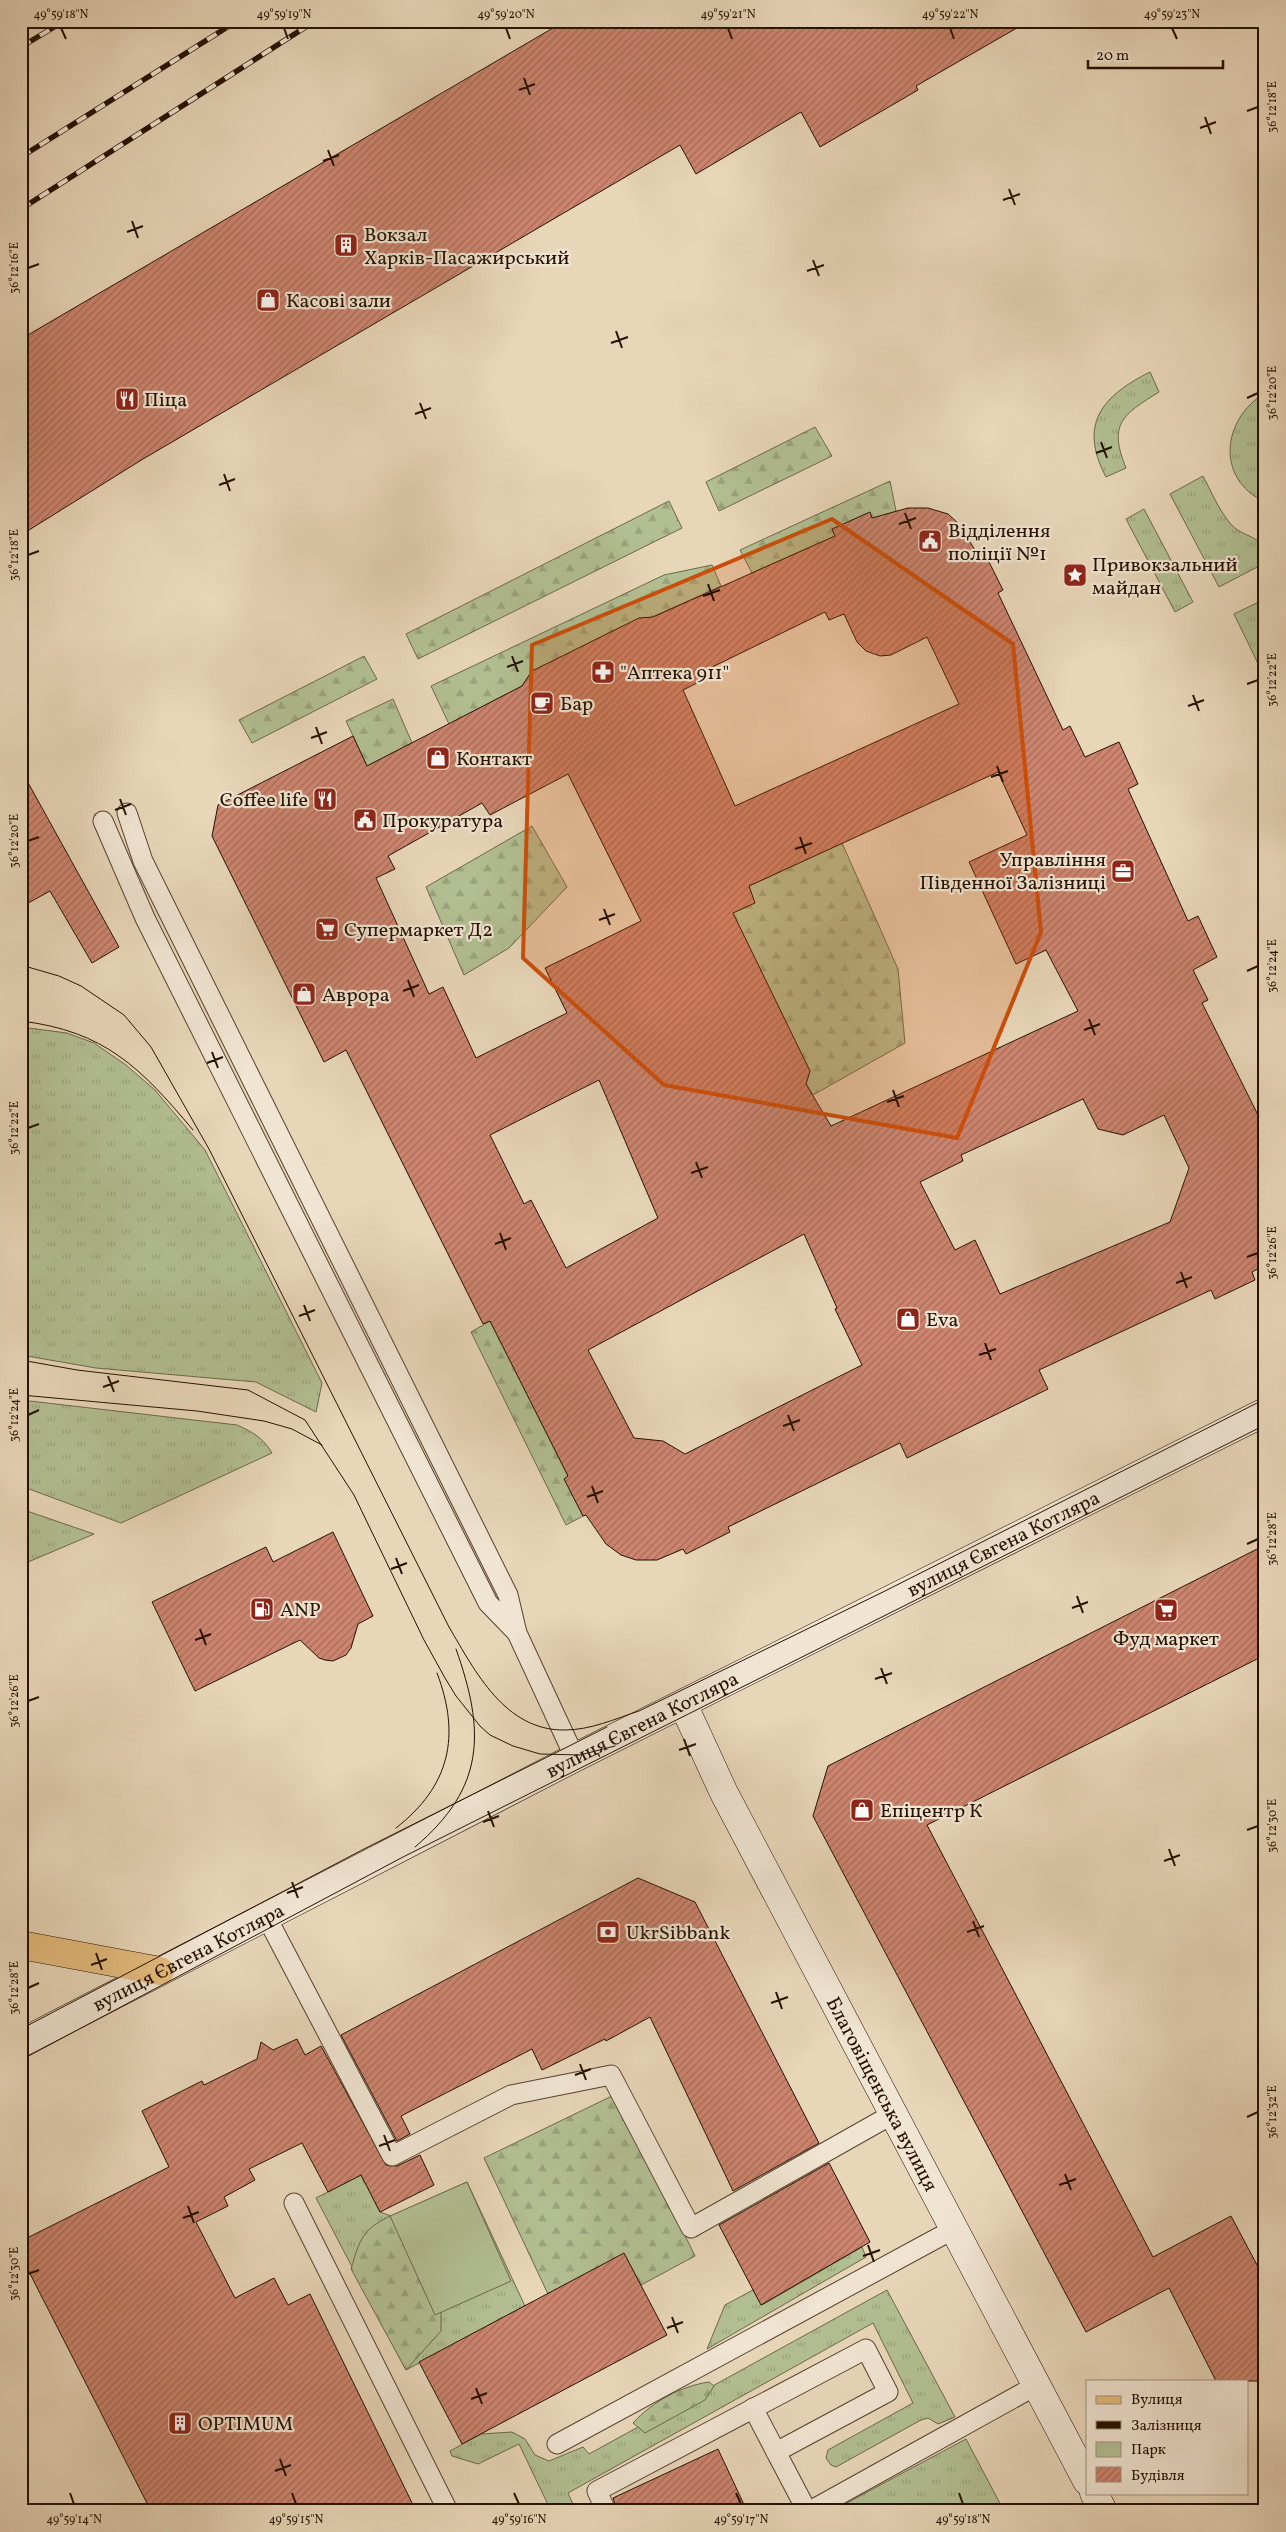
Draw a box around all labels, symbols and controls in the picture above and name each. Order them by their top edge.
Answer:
text: 49°59'18"N [34,7,89,23]
text: 49°59'19"N [257,7,312,23]
text: 49°59'20"N [477,7,535,23]
text: 49°59'21"N [700,7,756,23]
text: 49°59'22"N [922,7,978,23]
text: 49°59'23"N [1144,7,1200,23]
scale bar [1088,38,1224,70]
text: 20 m [1096,46,1129,67]
text: 36°12'18"E [1265,81,1281,133]
place label: Вокзал Харків-Пасажирський [364,222,569,273]
building icon: Вокзал Харків-Пасажирський [333,232,359,258]
text: 36°12'16"E [7,242,23,294]
shop icon: Касові зали [255,287,281,313]
place label: Касові зали [286,288,391,316]
text: 36°12'20"E [1265,366,1281,420]
restaurant icon: Піца [114,386,140,412]
place label: Піца [144,387,187,415]
place label: Відділення поліції №1 [948,518,1050,569]
public building icon: Відділення поліції №1 [917,528,943,554]
text: 36°12'18"E [7,529,23,581]
place label: Привокзальний майдан [1092,552,1238,603]
place icon: Привокзальний майдан [1062,562,1088,588]
text: 36°12'22"E [1265,653,1281,707]
pharmacy icon: "Аптека 911" [590,659,616,685]
place label: "Аптека 911" [620,660,729,688]
cafe icon: Бар [529,690,555,716]
place label: Бар [560,691,593,719]
shop icon: Контакт [425,745,451,771]
place label: Контакт [456,746,532,774]
restaurant icon: Coffee life [312,786,338,812]
place label: Coffee life [220,787,308,815]
public building icon: Прокуратура [352,807,378,833]
place label: Прокуратура [382,808,503,836]
text: 36°12'20"E [7,814,23,868]
place label: Управління Південної Залізниці [919,847,1106,898]
office icon: Управління Південної Залізниці [1110,858,1136,884]
supermarket icon: Супермаркет Д2 [314,916,340,942]
place label: Супермаркет Д2 [344,917,493,945]
text: 36°12'24"E [1265,939,1281,993]
shop icon: Аврора [291,981,317,1007]
place label: Аврора [322,982,390,1010]
text: 36°12'22"E [7,1101,23,1155]
text: 36°12'26"E [1265,1226,1281,1280]
shop icon: Eva [895,1306,921,1332]
place label: Eva [926,1307,959,1335]
text: 36°12'24"E [7,1388,23,1442]
street label: вулиця Євгена Котляра [903,1485,1105,1605]
text: 36°12'28"E [1265,1512,1281,1566]
fuel station icon: ANP [249,1596,275,1622]
place label: ANP [280,1597,321,1625]
supermarket icon: Фуд маркет [1153,1597,1179,1623]
place label: Фуд маркет [1113,1626,1219,1654]
street label: вулиця Євгена Котляра [542,1666,744,1786]
text: 36°12'26"E [7,1674,23,1728]
shop icon: Епіцентр К [849,1797,875,1823]
place label: Епіцентр К [880,1798,983,1826]
text: 36°12'30"E [1265,1799,1281,1853]
street label: вулиця Євгена Котляра [88,1898,290,2020]
bank icon: UkrSibbank [595,1919,621,1945]
place label: UkrSibbank [626,1920,730,1948]
text: 36°12'28"E [7,1961,23,2015]
street label: Благовіщенська вулиця [818,1992,944,2197]
text: 36°12'32"E [1265,2085,1281,2139]
text: 36°12'30"E [7,2247,23,2301]
legend [1086,2380,1248,2494]
text: Вулиця [1131,2390,1183,2411]
building icon: OPTIMUM [167,2410,193,2436]
place label: OPTIMUM [198,2411,293,2439]
text: Залізниця [1131,2416,1202,2437]
text: Парк [1131,2440,1166,2461]
text: Будівля [1131,2466,1185,2487]
text: 49°59'14"N [46,2512,102,2528]
text: 49°59'15"N [269,2512,323,2528]
text: 49°59'16"N [492,2512,547,2528]
text: 49°59'17"N [714,2512,768,2528]
text: 49°59'18"N [936,2512,991,2528]

